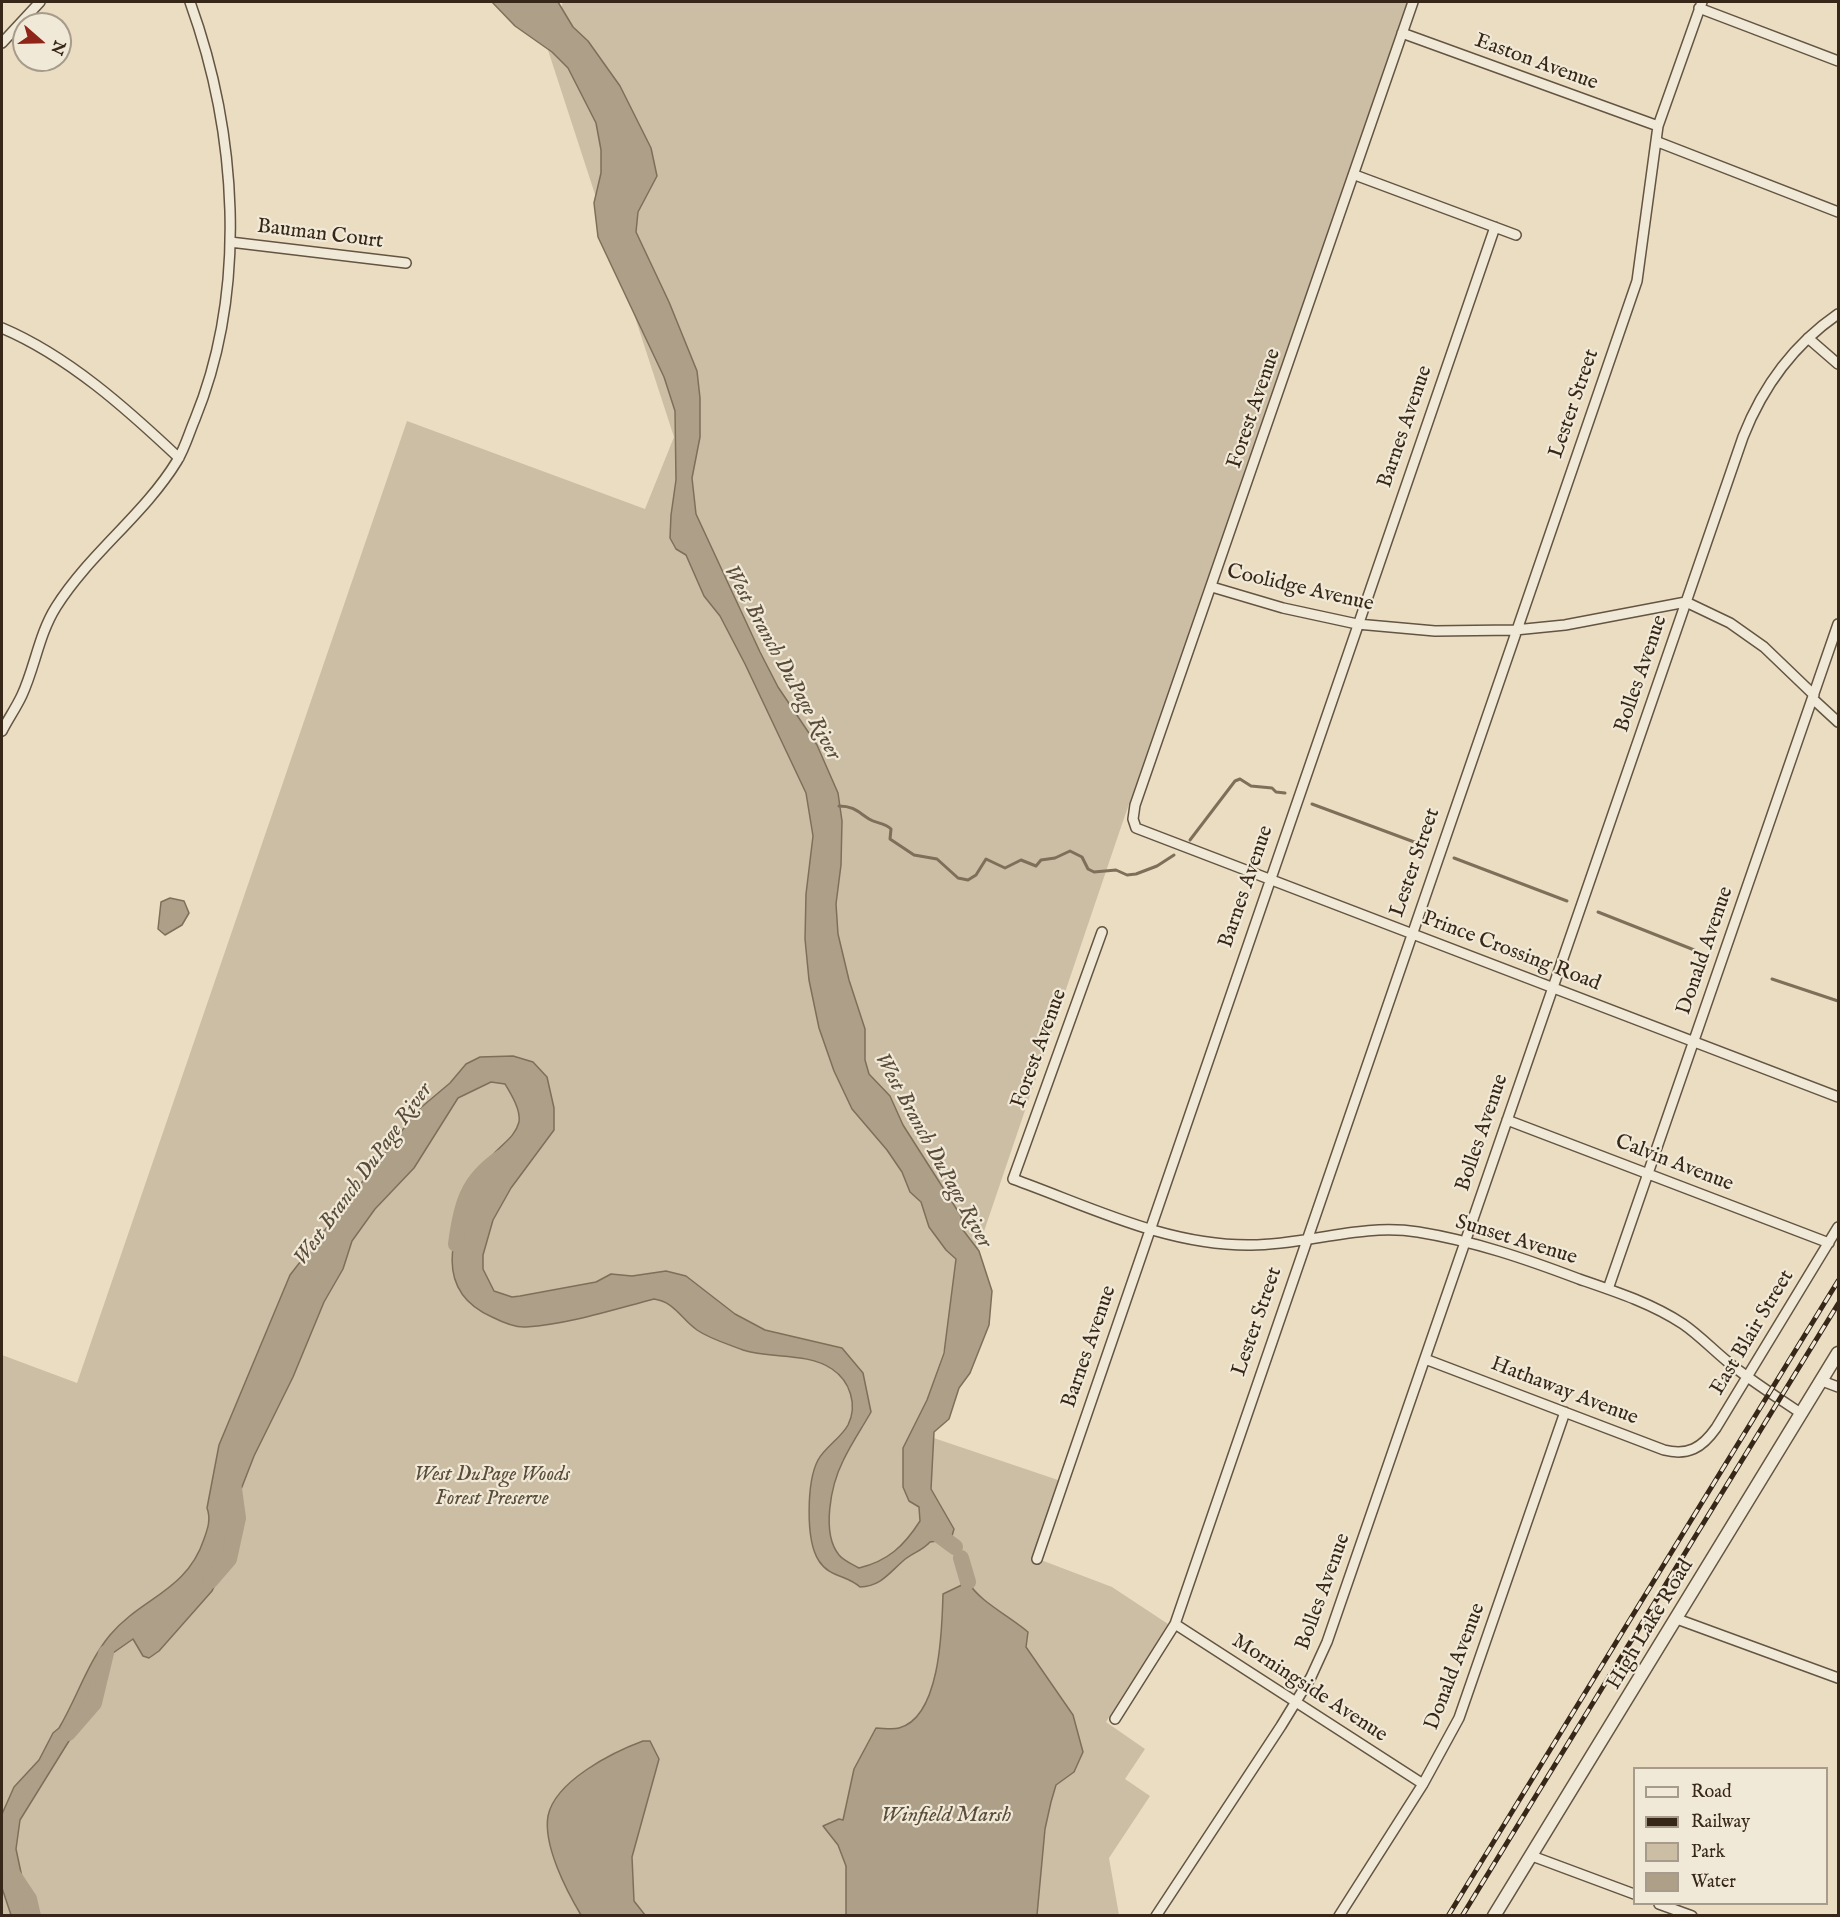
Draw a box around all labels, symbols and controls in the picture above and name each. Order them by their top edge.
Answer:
north arrow [12,12,72,72]
street label: Easton Avenue [1471,29,1601,97]
text: N [45,38,69,57]
street label: Bauman Court [255,215,385,255]
street label: Forest Avenue [1223,346,1287,472]
street label: Lester Street [1545,346,1605,462]
street label: Barnes Avenue [1373,363,1439,491]
street label: Coolidge Avenue [1224,560,1376,618]
water label: West Branch DuPage River [716,561,846,765]
street label: Bolles Avenue [1610,612,1674,736]
street label: Lester Street [1386,805,1446,921]
street label: Barnes Avenue [1214,823,1280,951]
street label: Donald Avenue [1672,884,1740,1018]
street label: Prince Crossing Road [1418,906,1604,998]
street label: Forest Avenue [1007,986,1073,1112]
water label: West Branch DuPage River [867,1049,997,1253]
street label: Bolles Avenue [1451,1071,1515,1195]
water label: West Branch DuPage River [289,1079,439,1271]
street label: Calvin Avenue [1611,1130,1737,1198]
street label: Sunset Avenue [1452,1211,1580,1271]
street label: Lester Street [1228,1264,1288,1380]
street label: East Blair Street [1706,1266,1800,1400]
street label: Barnes Avenue [1057,1283,1123,1411]
street label: Hathaway Avenue [1487,1352,1641,1432]
park label: West DuPage Woods Forest Preserve [414,1463,570,1513]
street label: Bolles Avenue [1291,1530,1357,1654]
street label: High Lake Road [1602,1555,1700,1695]
street label: Donald Avenue [1420,1600,1492,1734]
street label: Morningside Avenue [1226,1629,1392,1749]
legend [1633,1767,1828,1905]
text: Road [1691,1781,1732,1804]
water label: Winfield Marsh [881,1803,1011,1829]
text: Railway [1691,1811,1750,1834]
text: Park [1691,1841,1725,1864]
text: Water [1691,1871,1736,1894]

